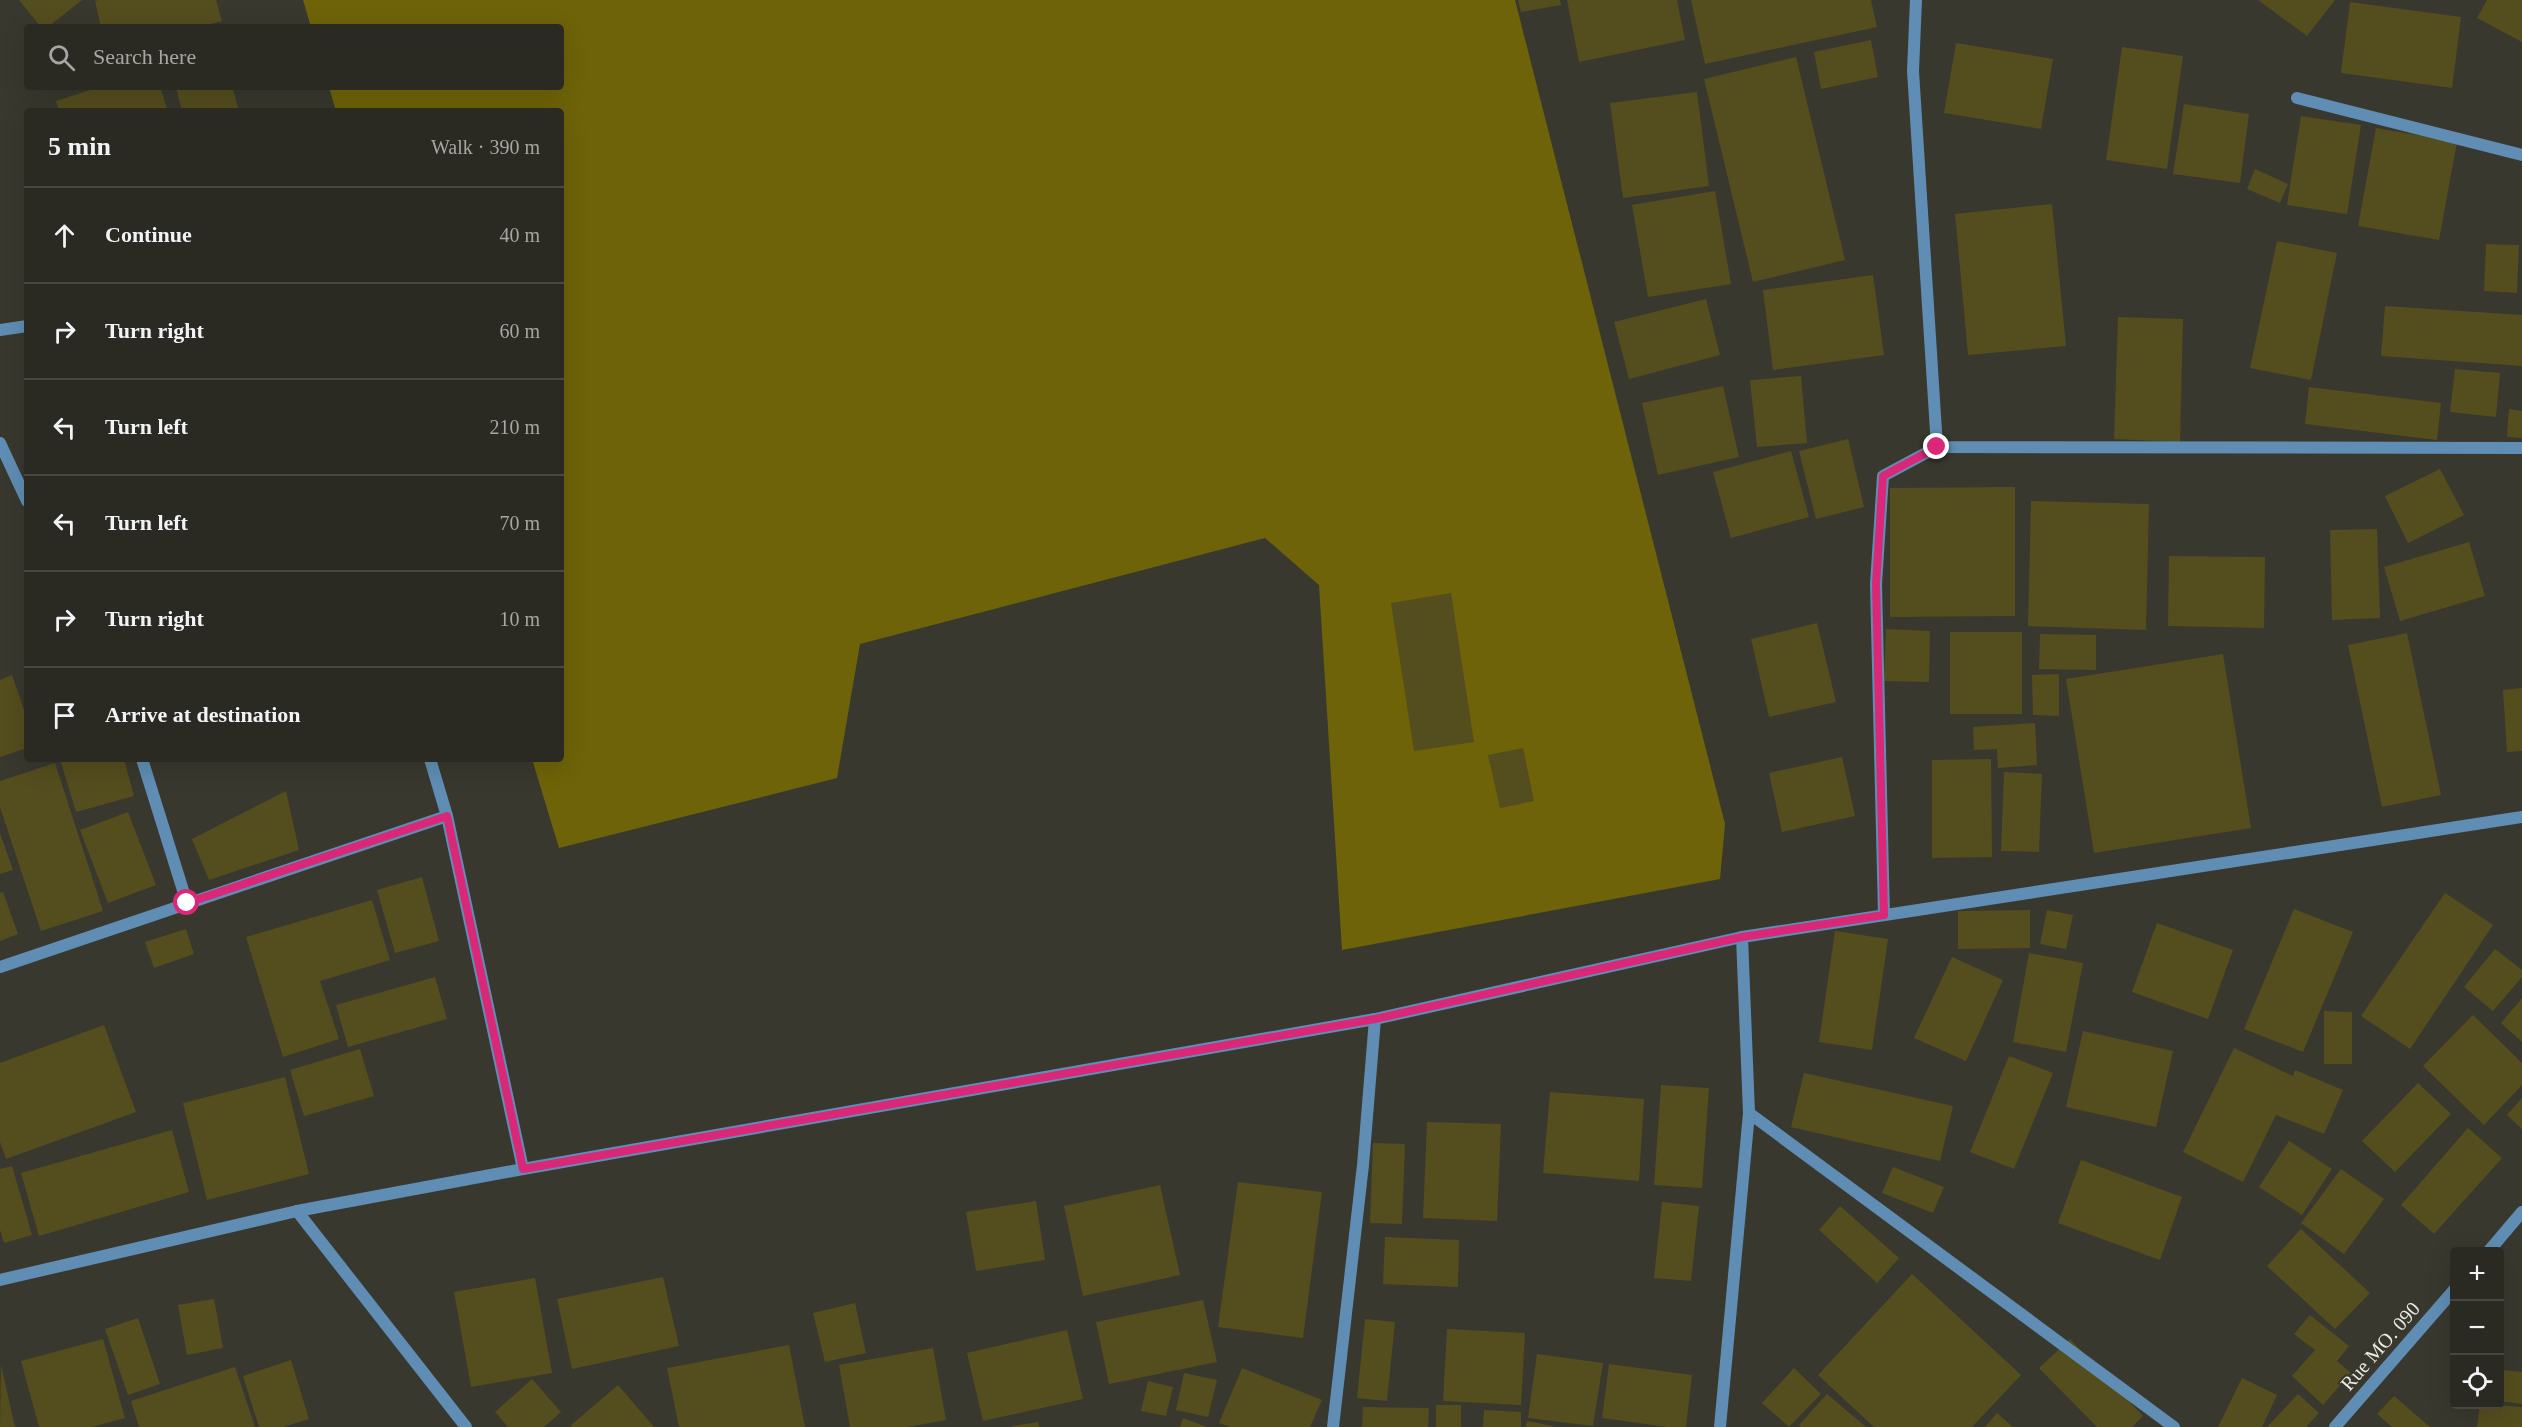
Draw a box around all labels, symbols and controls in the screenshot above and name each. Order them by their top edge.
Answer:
search box [24,24,564,90]
icon: search [45,41,78,74]
text: Search here [93,44,196,69]
text: 5 min [48,132,111,161]
text: Walk · 390 m [431,136,540,158]
icon: ahead [48,219,81,252]
text: Continue [105,222,192,247]
text: 40 m [499,224,540,246]
icon: right [48,315,81,348]
text: Turn right [105,318,204,343]
text: 60 m [499,320,540,342]
icon: left [48,411,81,444]
text: Turn left [105,414,188,439]
text: 210 m [489,416,540,438]
route end [1923,433,1949,459]
icon: left [48,507,81,540]
text: Turn left [105,510,188,535]
text: 70 m [499,512,540,534]
icon: right [48,603,81,636]
text: Turn right [105,606,204,631]
text: 10 m [499,608,540,630]
icon: arrive [48,699,81,732]
text: Arrive at destination [105,702,301,727]
route start [173,889,199,915]
map controls [2450,1247,2504,1409]
button: + [2450,1247,2504,1301]
street label: Rue MO. 090 [2336,1297,2424,1395]
button: − [2450,1301,2504,1355]
button: locate [2450,1355,2504,1409]

